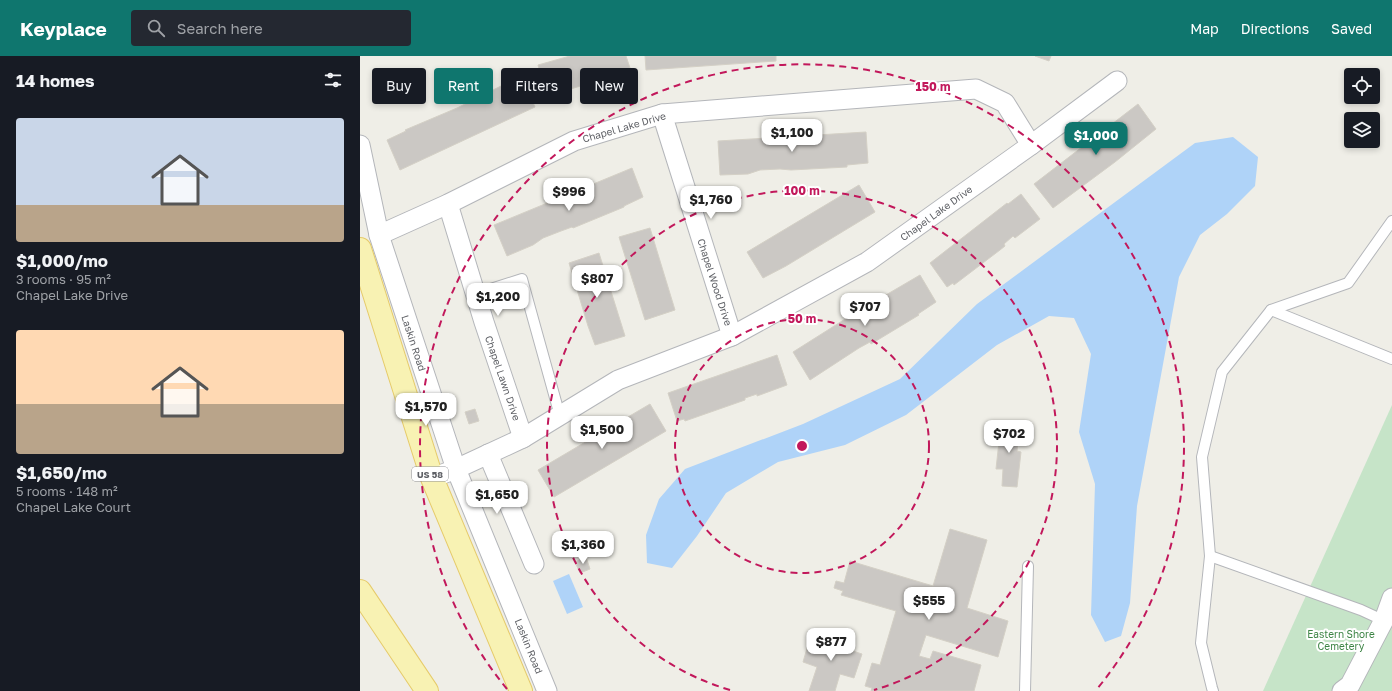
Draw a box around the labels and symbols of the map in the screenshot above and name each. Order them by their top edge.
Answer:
text: 150 m [916,79,950,94]
street label: Chapel Lake Drive [581,109,667,145]
pin: $1,100 [759,119,825,153]
pin: $1,000 [1063,122,1129,156]
pin: $996 [545,178,593,212]
text: 100 m [784,183,820,198]
street label: Chapel Lake Drive [898,183,975,243]
pin: $1,760 [678,186,744,220]
street label: Chapel Wood Drive [695,237,735,327]
pin: $807 [573,265,621,299]
pin: $1,200 [465,283,531,317]
pin: $707 [841,293,889,327]
text: 50 m [788,311,816,326]
street label: Laskin Road [399,313,429,373]
street label: Chapel Lawn Drive [483,334,523,422]
pin: $1,570 [393,393,459,427]
pin: $1,500 [569,416,635,450]
pin: $702 [985,420,1033,454]
centre of rings [795,439,809,453]
road number: US 58 [412,467,448,481]
pin: $1,650 [464,481,530,515]
pin: $1,360 [550,531,616,565]
pin: $555 [905,587,953,621]
street label: Laskin Road [513,617,545,675]
pin: $877 [807,628,855,662]
park label: Eastern Shore Cemetery [1307,628,1375,652]

